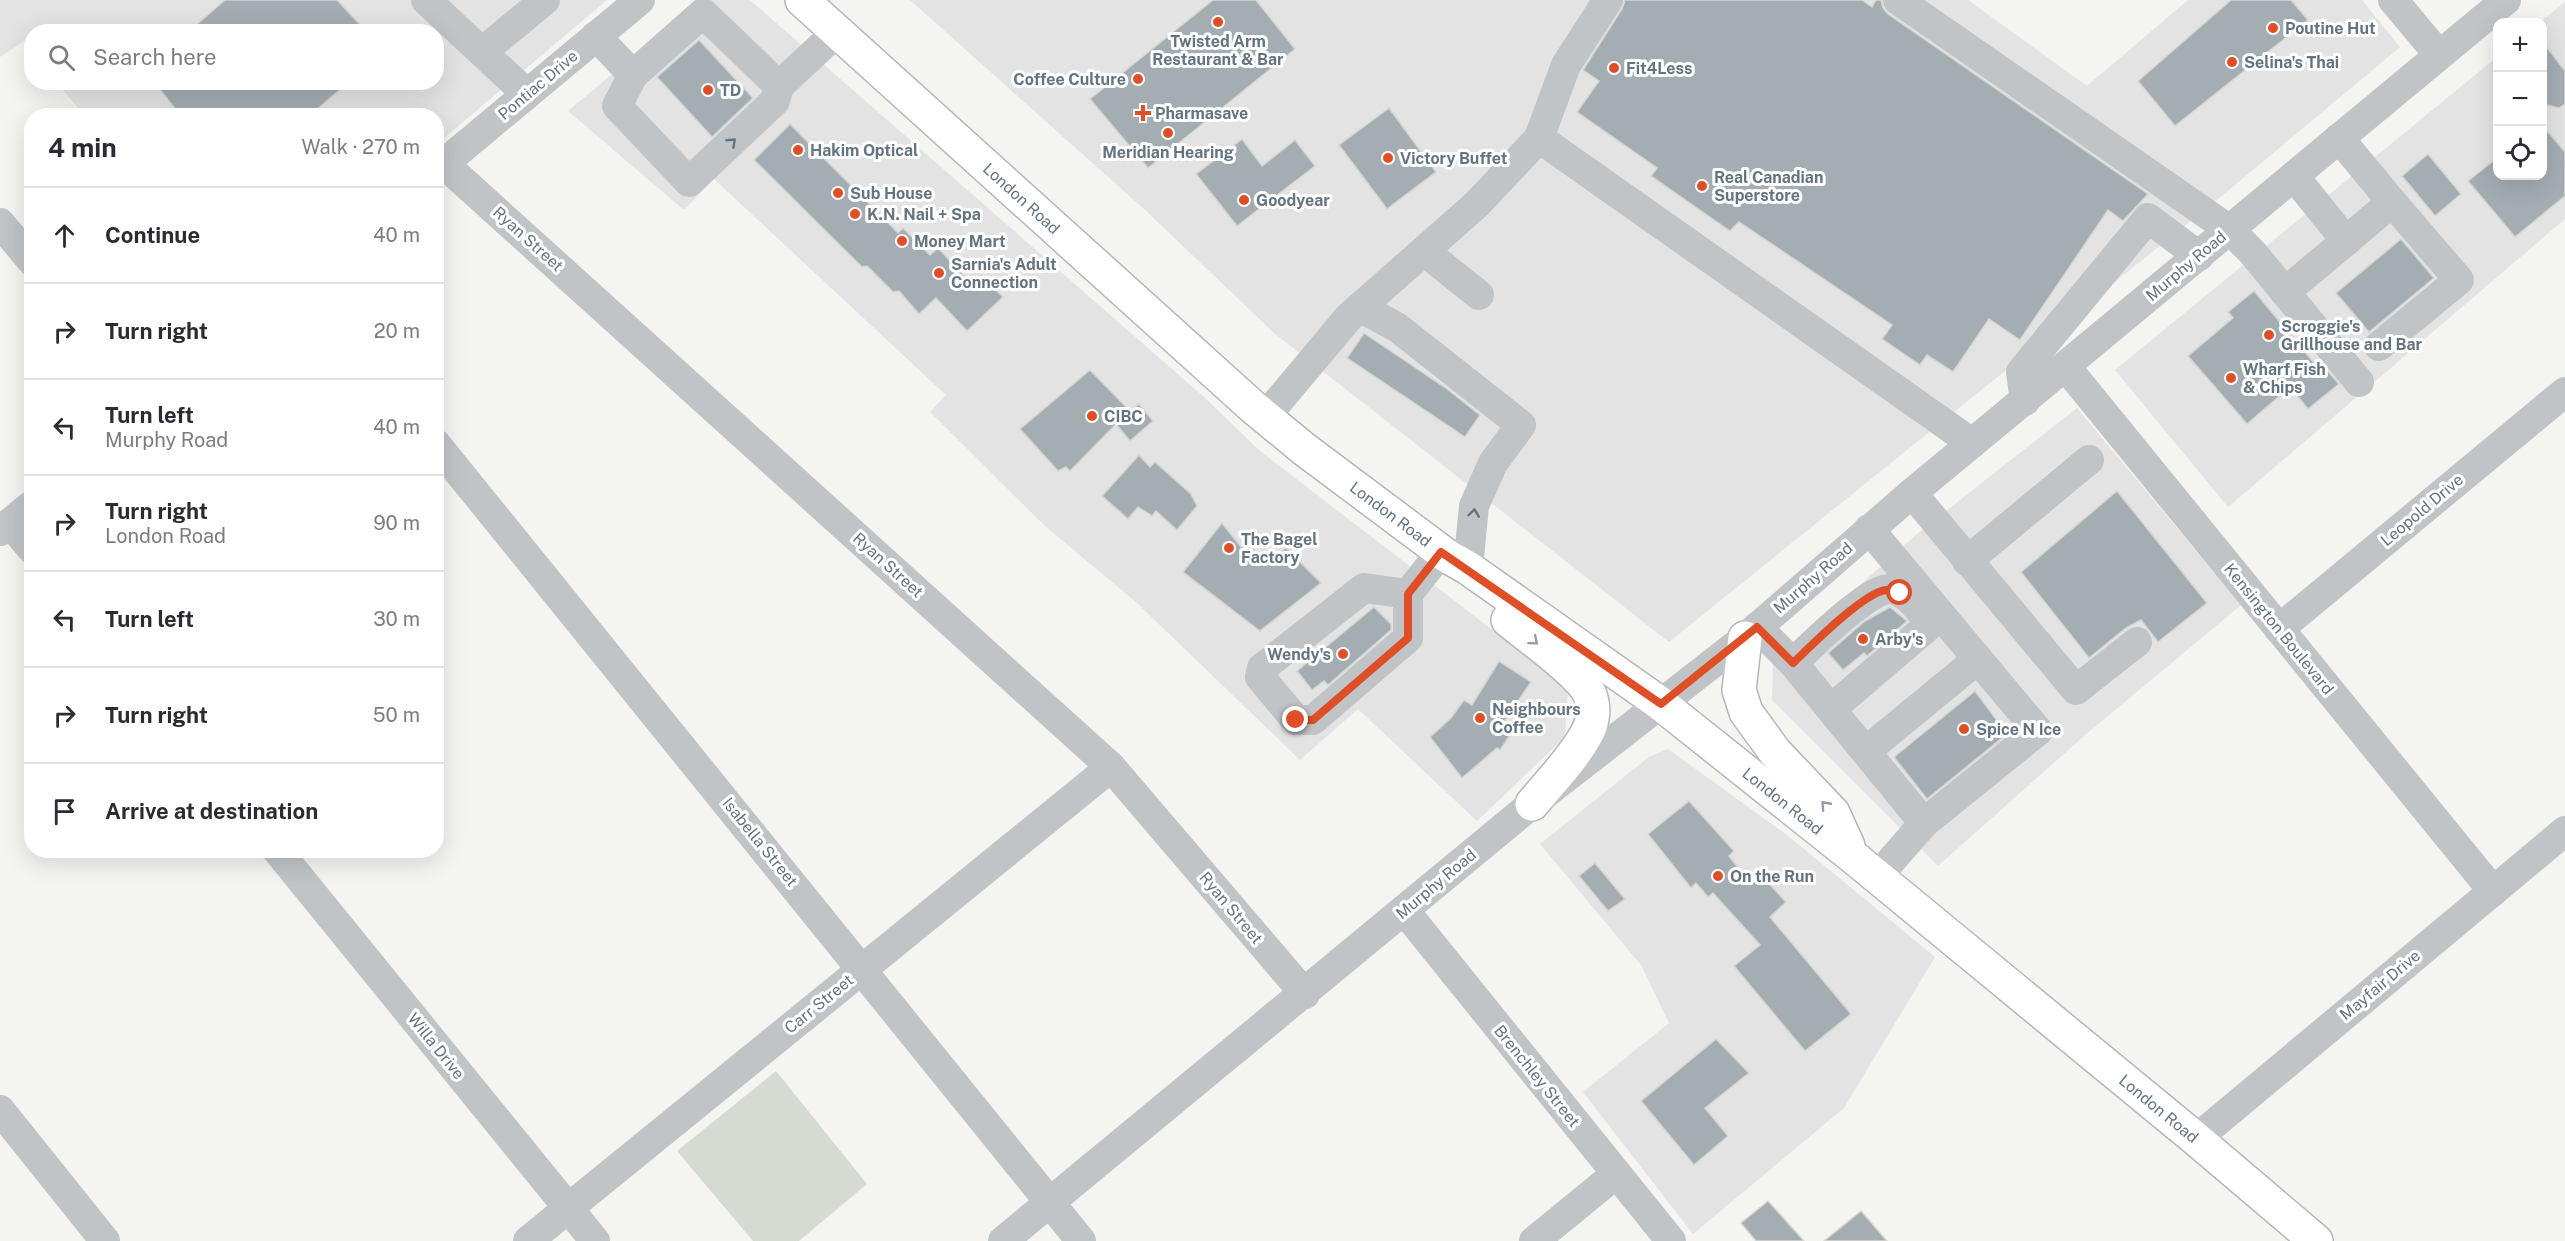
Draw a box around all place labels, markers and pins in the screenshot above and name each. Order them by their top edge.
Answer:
marker: Twisted Arm Restaurant & Bar [1211,15,1225,29]
place label: Poutine Hut [2285,19,2376,38]
marker: Poutine Hut [2266,21,2280,35]
place label: Twisted Arm Restaurant & Bar [1152,32,1284,69]
place label: Selina's Thai [2244,53,2339,72]
marker: Selina's Thai [2225,55,2239,69]
place label: Fit4Less [1626,59,1692,78]
marker: Fit4Less [1607,61,1621,75]
place label: Coffee Culture [1013,70,1126,89]
marker: Coffee Culture [1131,72,1145,86]
place label: TD [720,81,741,100]
marker: TD [701,83,715,97]
place label: Pharmasave [1155,104,1248,123]
marker: Pharmasave [1136,106,1150,120]
marker: Meridian Hearing [1161,126,1175,140]
place label: Hakim Optical [810,141,918,160]
marker: Hakim Optical [791,143,805,157]
place label: Meridian Hearing [1102,143,1234,162]
place label: Victory Buffet [1400,149,1508,168]
marker: Victory Buffet [1381,151,1395,165]
place label: Real Canadian Superstore [1714,168,1823,205]
marker: Real Canadian Superstore [1695,179,1709,193]
place label: Sub House [850,184,932,203]
marker: Sub House [831,186,845,200]
place label: Goodyear [1256,191,1330,210]
marker: Goodyear [1237,193,1251,207]
place label: K.N. Nail + Spa [867,205,981,224]
marker: K.N. Nail + Spa [848,207,862,221]
place label: Money Mart [914,232,1006,251]
marker: Money Mart [895,234,909,248]
place label: Sarnia's Adult Connection [951,255,1057,292]
marker: Sarnia's Adult Connection [932,266,946,280]
place label: Scroggie's Grillhouse and Bar [2281,317,2423,354]
marker: Scroggie's Grillhouse and Bar [2262,328,2276,342]
place label: Wharf Fish & Chips [2243,360,2326,397]
marker: Wharf Fish & Chips [2224,371,2238,385]
place label: CIBC [1104,407,1143,426]
marker: CIBC [1085,409,1099,423]
place label: The Bagel Factory [1241,530,1317,567]
marker: The Bagel Factory [1222,541,1236,555]
place label: Arby's [1875,630,1923,649]
marker: Arby's [1856,632,1870,646]
place label: Wendy's [1267,645,1331,664]
marker: Wendy's [1336,647,1350,661]
place label: Neighbours Coffee [1492,700,1581,737]
marker: Neighbours Coffee [1473,711,1487,725]
place label: Spice N Ice [1976,720,2061,739]
marker: Spice N Ice [1957,722,1971,736]
place label: On the Run [1730,867,1814,886]
marker: On the Run [1711,869,1725,883]

